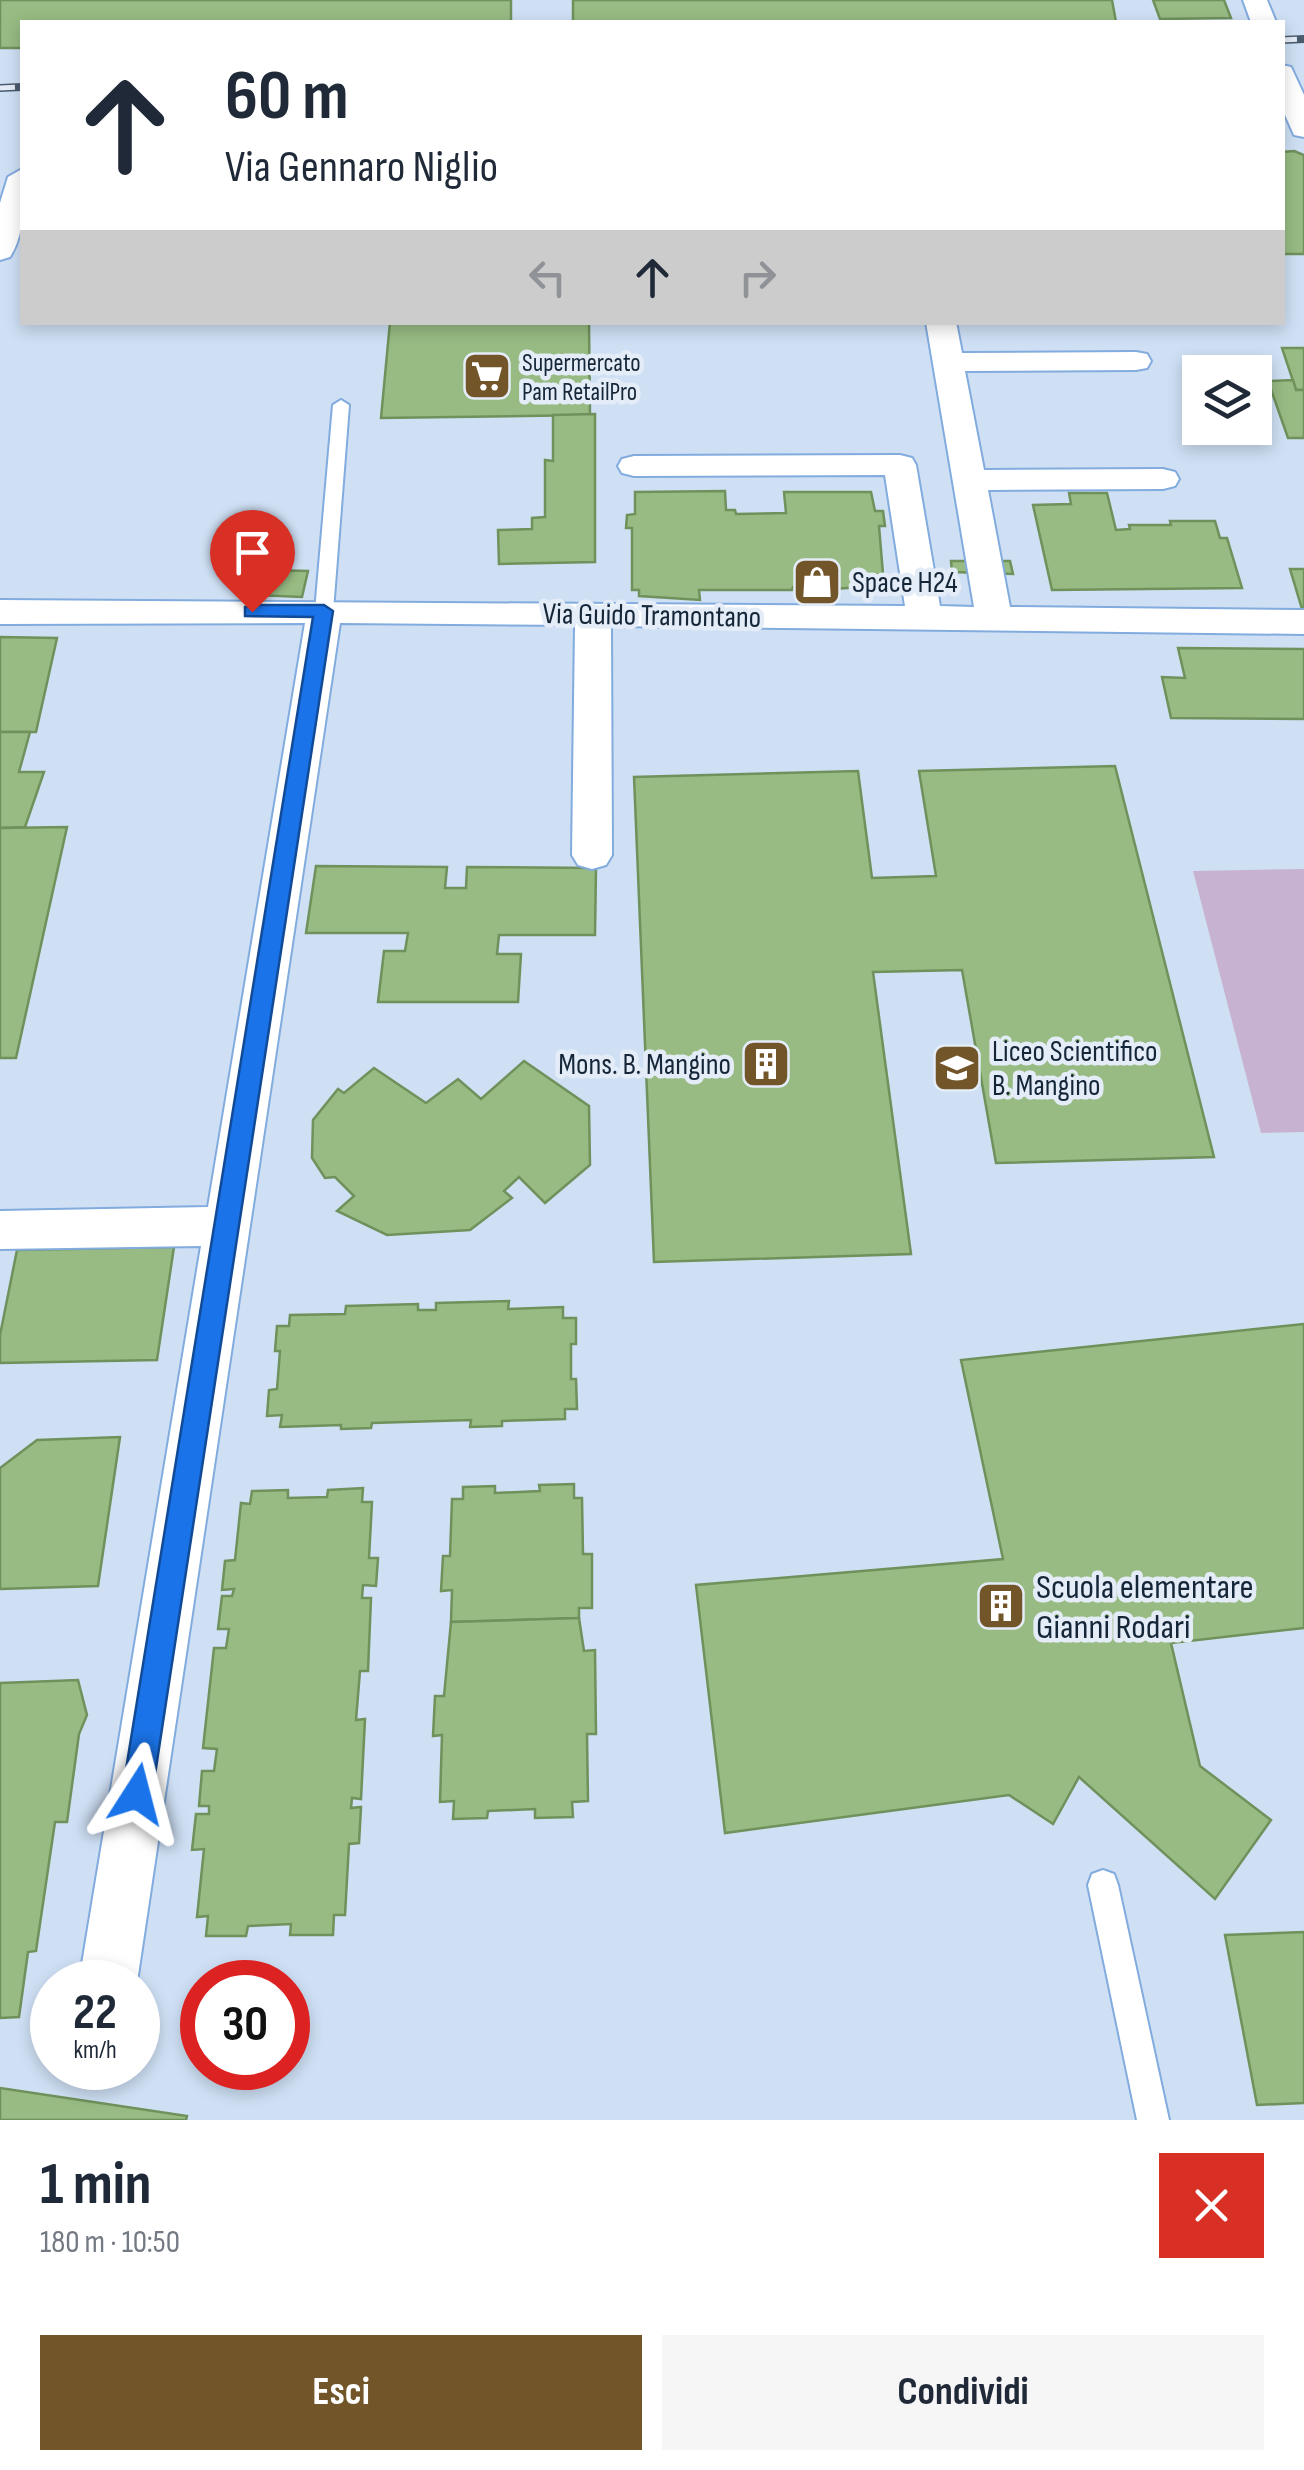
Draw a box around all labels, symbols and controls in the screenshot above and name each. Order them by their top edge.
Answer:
text: 60 m [225,55,349,139]
icon: ahead [60,60,190,190]
text: Via Gennaro Niglio [225,140,498,195]
icon: left [520,250,575,305]
icon: ahead [625,250,680,305]
icon: right [730,250,785,305]
place label: Supermercato Pam RetailPro [522,348,641,408]
supermarket icon: Supermercato Pam RetailPro [461,350,513,402]
map controls [1182,355,1272,445]
button: layers [1182,355,1272,445]
pin [210,510,295,613]
icon: arrive [225,525,280,580]
shop icon: Space H24 [791,556,843,608]
place label: Space H24 [852,565,957,601]
street label: Via Guido Tramontano [542,596,762,636]
place label: Liceo Scientifico B. Mangino [992,1034,1158,1104]
building icon: Mons. B. Mangino [740,1038,792,1090]
school or university icon: Liceo Scientifico B. Mangino [931,1042,983,1094]
place label: Mons. B. Mangino [558,1047,731,1083]
place label: Scuola elementare Gianni Rodari [1036,1566,1254,1649]
building icon: Scuola elementare Gianni Rodari [975,1580,1027,1632]
position arrow [85,1742,189,1846]
speed limit sign: 30 [180,1960,310,2090]
text: 22 [73,1983,117,2043]
text: km/h [73,2035,117,2066]
text: 1 min [40,2149,152,2221]
button: close [1159,2153,1264,2258]
text: 180 m · 10:50 [40,2223,180,2262]
button: Esci [40,2335,642,2450]
button: Condividi [662,2335,1264,2450]

